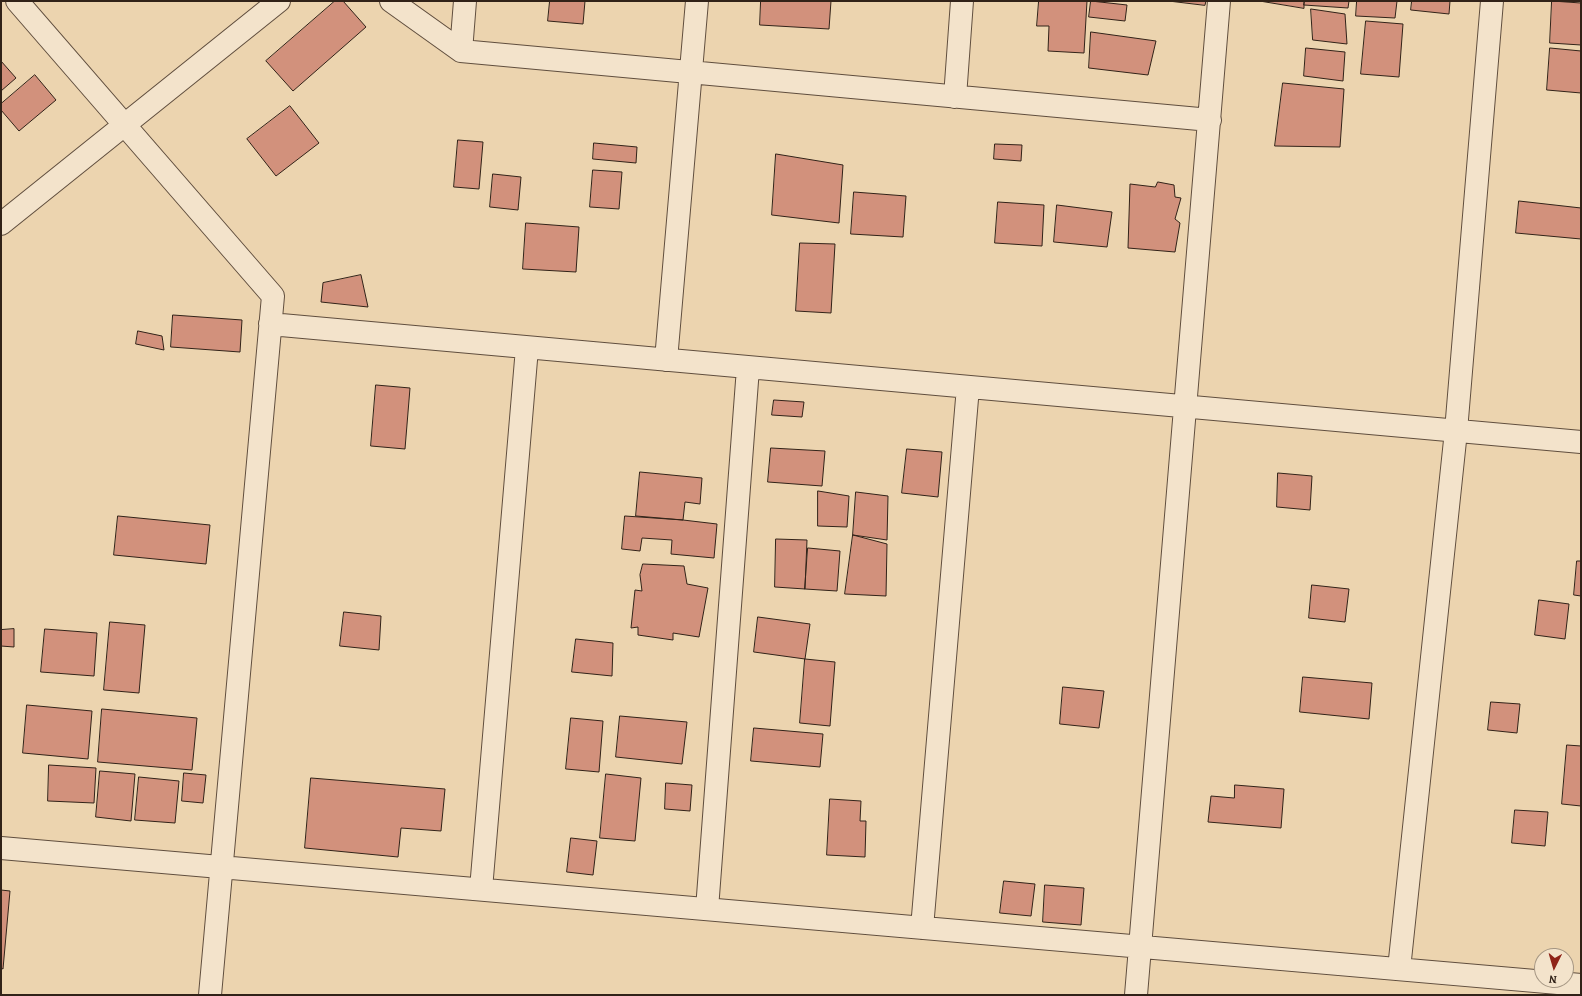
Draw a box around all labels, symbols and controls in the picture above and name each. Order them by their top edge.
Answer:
north arrow [1534,948,1574,988]
text: N [1548,972,1558,987]

